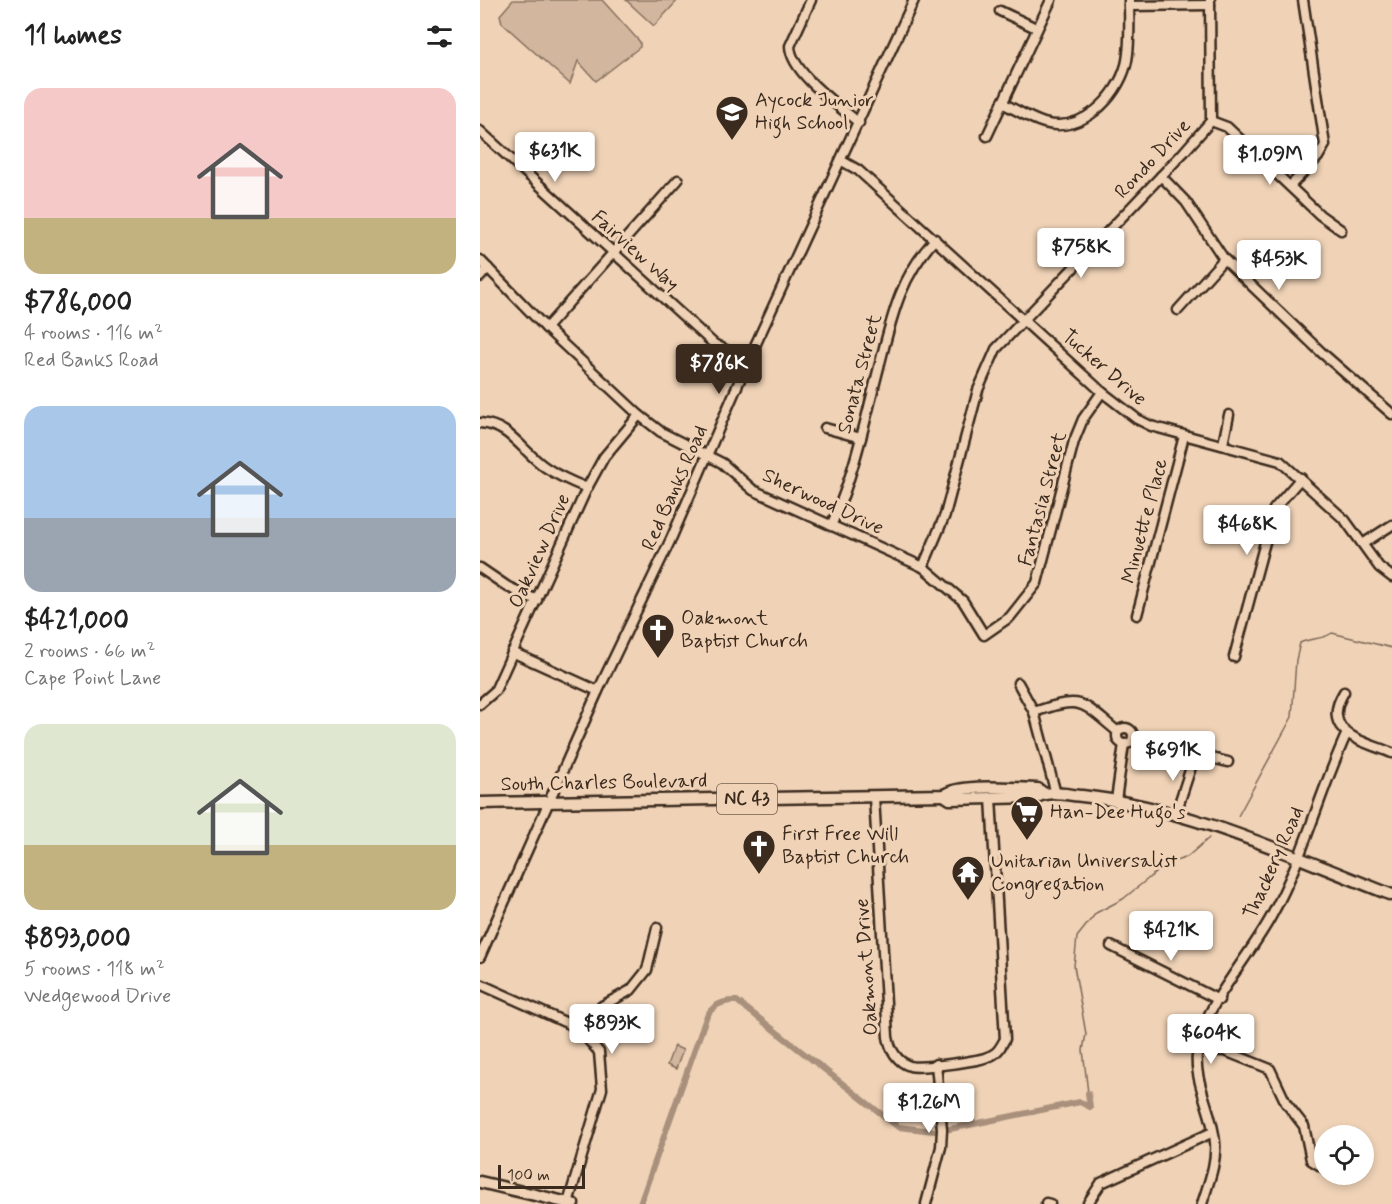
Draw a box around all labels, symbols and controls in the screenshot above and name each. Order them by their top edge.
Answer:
text: 11 homes [24,19,122,53]
icon: filters [423,20,456,53]
place label: Aycock Junior High School [755,87,874,139]
school or university icon: Aycock Junior High School [714,94,750,141]
street label: Rondo Drive [1109,113,1197,205]
icon: home [186,127,294,235]
pin: $631K [513,132,597,183]
pin: $1.09M [1221,135,1319,186]
text: $631K [529,138,581,165]
text: $1.09M [1237,141,1303,168]
street label: Fairview Way [585,204,685,298]
pin: $758K [1039,228,1123,279]
text: $758K [1051,234,1111,261]
pin: $453K [1237,240,1321,291]
text: $453K [1251,246,1307,273]
text: $786,000 [24,286,132,320]
street label: Sonata Street [831,311,889,437]
text: 4 rooms · 116 m² [24,320,163,347]
street label: Tucker Drive [1056,323,1152,413]
pin: $786K [677,344,761,395]
text: Red Banks Road [24,347,159,374]
text: $786K [690,350,748,377]
street label: Red Banks Road [635,421,715,555]
street label: Fantasia Street [1012,429,1074,569]
icon: home [186,445,294,553]
street label: Minuette Place [1115,455,1175,587]
street label: Sherwood Drive [758,462,888,542]
street label: Oakview Drive [503,489,577,613]
pin: $468K [1205,505,1289,556]
text: $468K [1217,511,1277,538]
text: $421,000 [24,604,129,638]
place label: Oakmont Baptist Church [681,605,808,655]
church icon: Oakmont Baptist Church [640,612,676,659]
text: 2 rooms · 66 m² [24,638,155,665]
text: Cape Point Lane [24,665,161,692]
pin: $691K [1131,731,1215,782]
text: $691K [1145,737,1201,764]
icon: home [186,763,294,871]
street label: South Charles Boulevard [500,768,708,798]
road number: NC 43 [717,784,777,814]
supermarket icon: Han-Dee Hugo's [1009,794,1045,841]
place label: Han-Dee Hugo's [1050,799,1186,828]
street label: Thackery Road [1237,802,1311,924]
place label: First Free Will Baptist Church [782,821,909,871]
church icon: First Free Will Baptist Church [741,828,777,875]
place label: Unitarian Universalist Congregation [991,848,1178,900]
temple icon: Unitarian Universalist Congregation [950,854,986,901]
street label: Oakmont Drive [849,897,885,1037]
pin: $421K [1129,911,1213,962]
text: $421K [1143,917,1199,944]
text: $893,000 [24,922,131,956]
text: 5 rooms · 118 m² [24,956,165,983]
text: Wedgewood Drive [24,983,171,1010]
pin: $893K [570,1004,654,1055]
text: $893K [583,1010,641,1037]
pin: $604K [1169,1014,1253,1065]
text: $604K [1181,1020,1241,1047]
pin: $1.26M [880,1083,978,1134]
text: $1.26M [897,1089,961,1116]
map controls [1314,1125,1374,1185]
button: locate [1314,1125,1374,1185]
scale bar [498,1162,585,1190]
text: 100 m [507,1165,550,1186]

